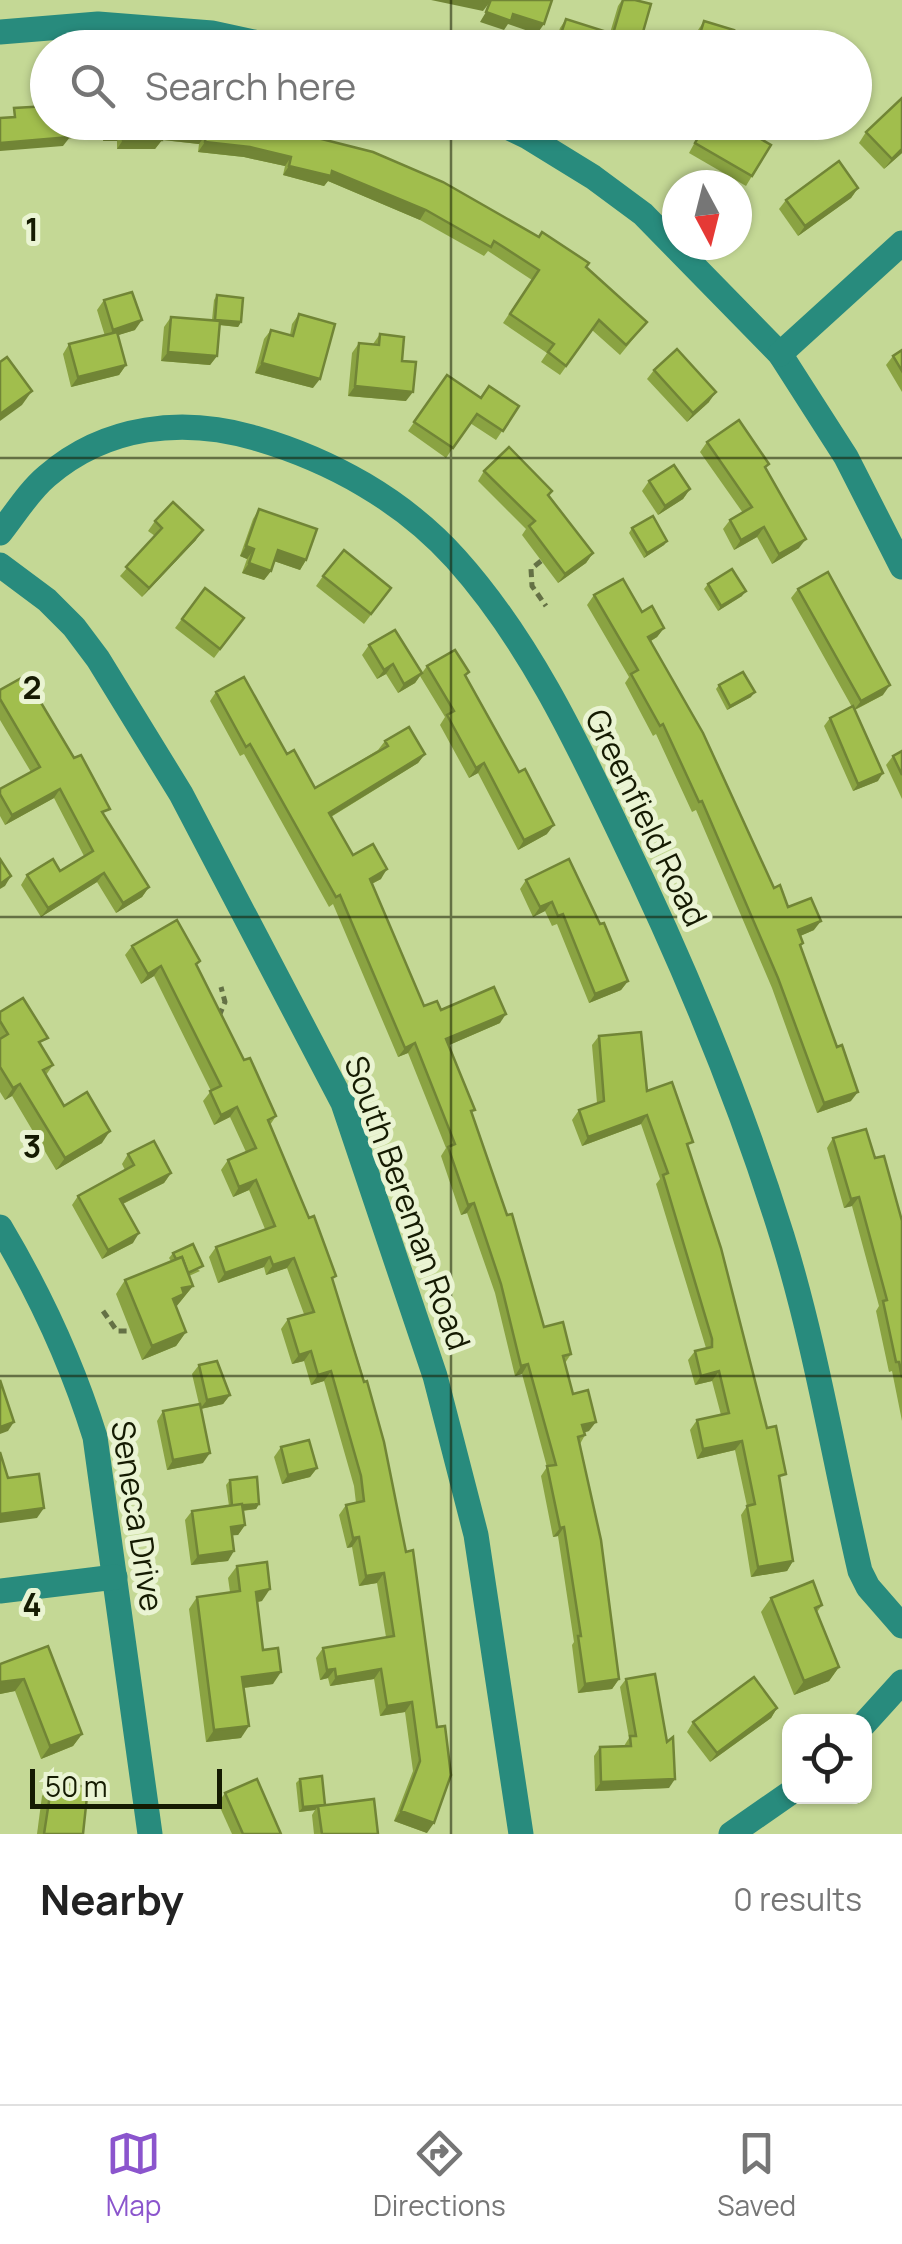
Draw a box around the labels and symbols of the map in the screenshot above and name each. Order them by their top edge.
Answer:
north arrow [662,170,752,260]
text: 1 [25,207,39,251]
text: 2 [22,665,42,709]
street label: Greenfield Road [575,702,718,933]
street label: South Bereman Road [334,1050,482,1356]
text: 3 [23,1124,41,1168]
street label: Seneca Drive [101,1418,175,1614]
text: 4 [22,1582,42,1626]
scale bar [30,1764,222,1808]

